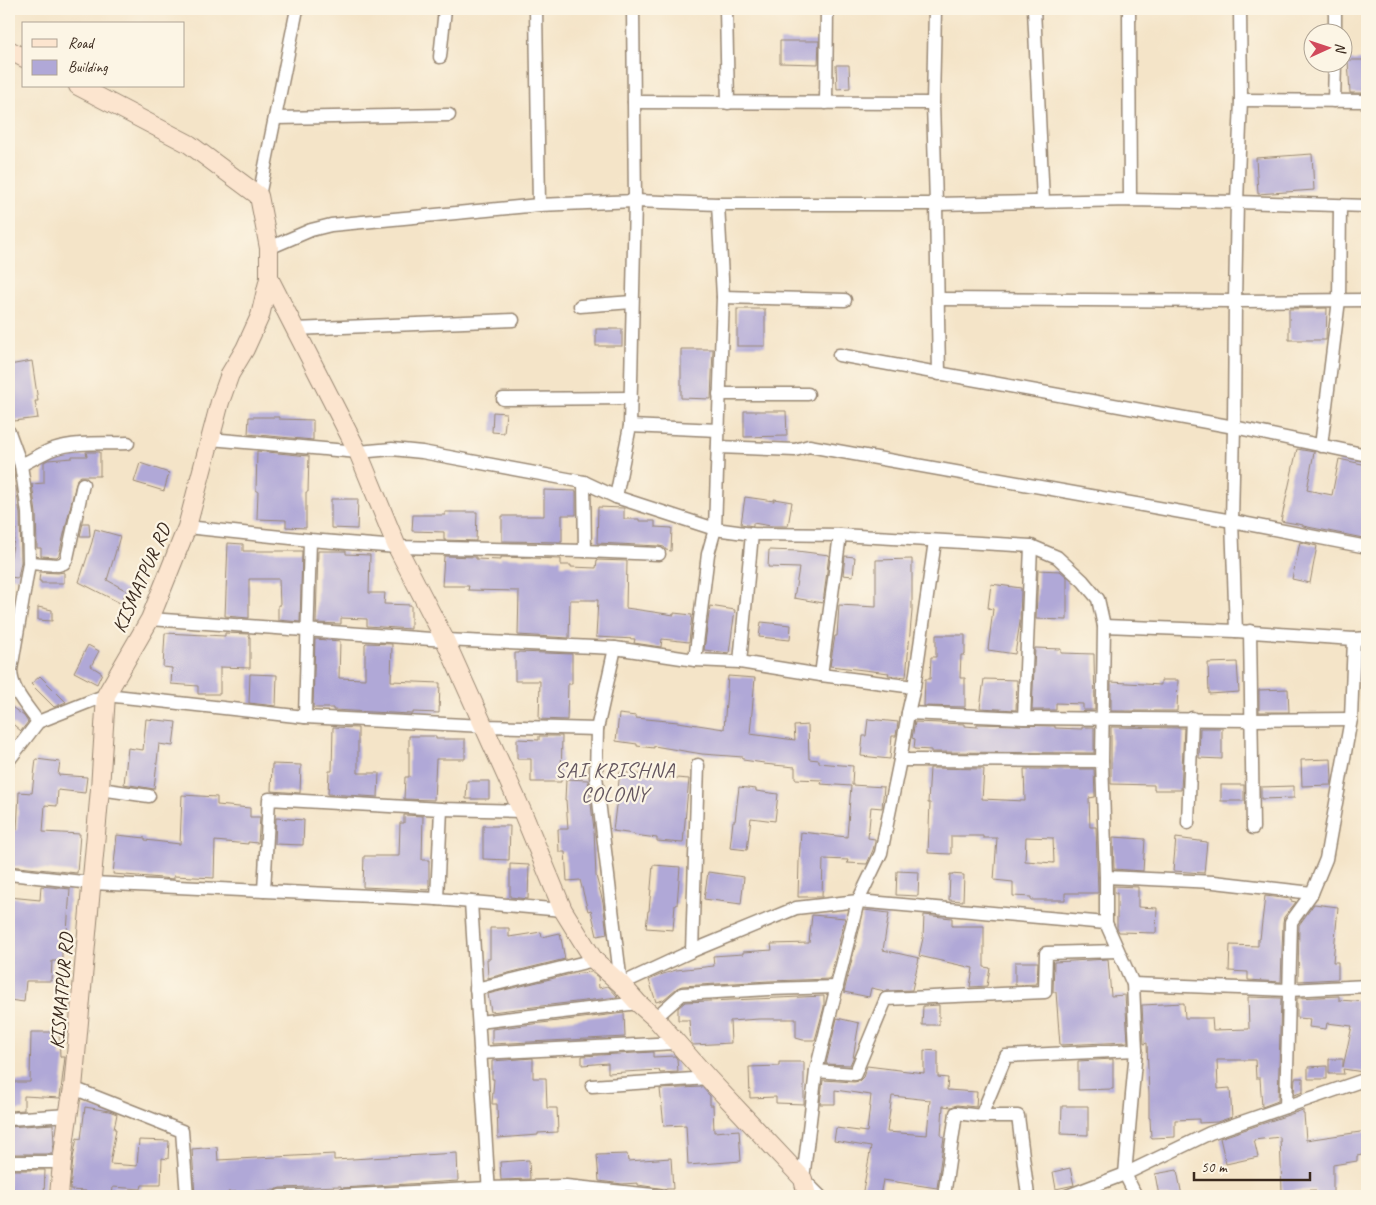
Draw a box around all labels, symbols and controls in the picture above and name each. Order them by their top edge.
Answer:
legend [22,22,185,88]
north arrow [1304,22,1354,72]
text: Road [68,34,95,53]
text: N [1332,43,1349,54]
text: Building [68,58,108,77]
street label: KISMATPUR RD [106,519,177,636]
district label: SAI KRISHNA COLONY [555,757,676,807]
street label: KISMATPUR RD [44,931,79,1050]
scale bar [1194,1150,1310,1182]
text: 50 m [1201,1158,1228,1177]

